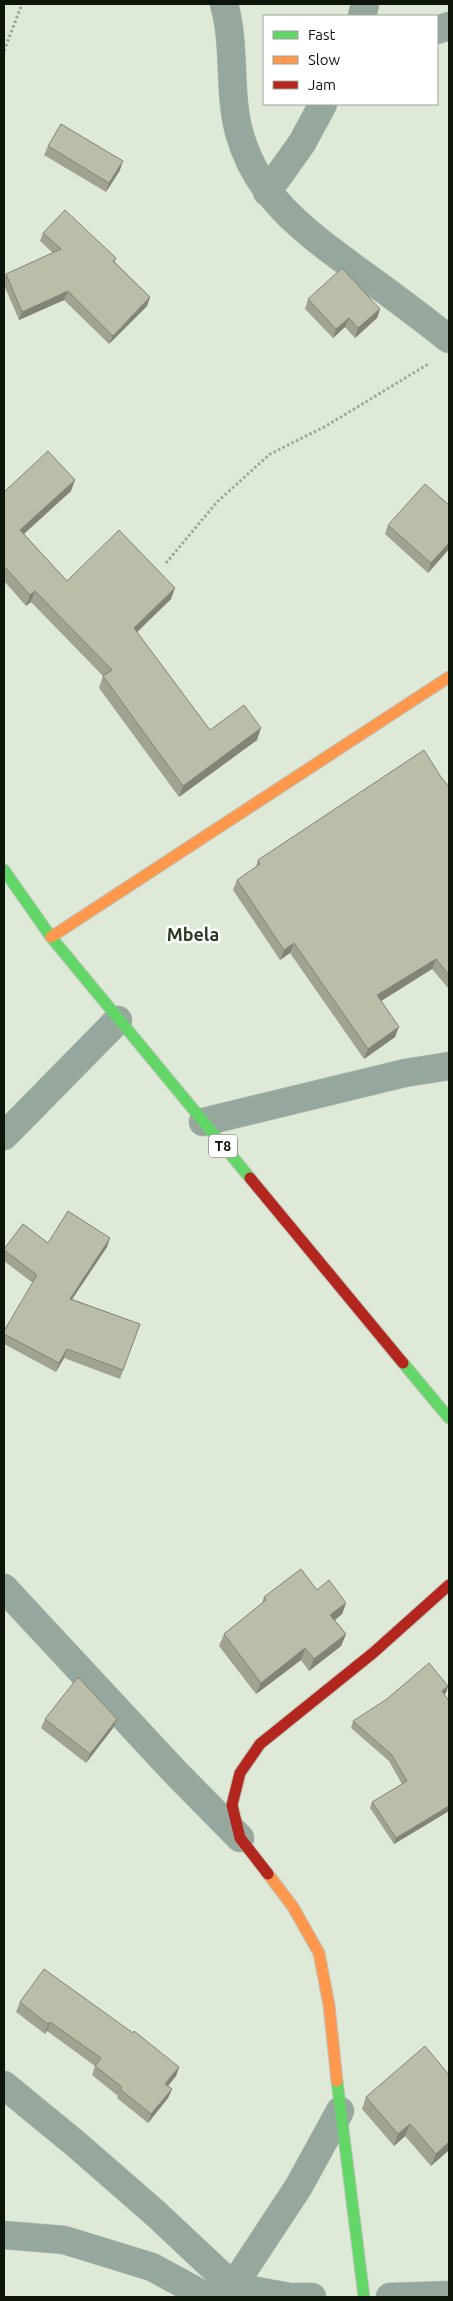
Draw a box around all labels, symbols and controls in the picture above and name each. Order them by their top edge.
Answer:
legend [263,15,438,105]
text: Fast [308,26,336,43]
text: Slow [308,51,341,68]
text: Jam [308,76,336,93]
district label: Mbela [167,924,219,944]
road number: T8 [209,1134,237,1158]

